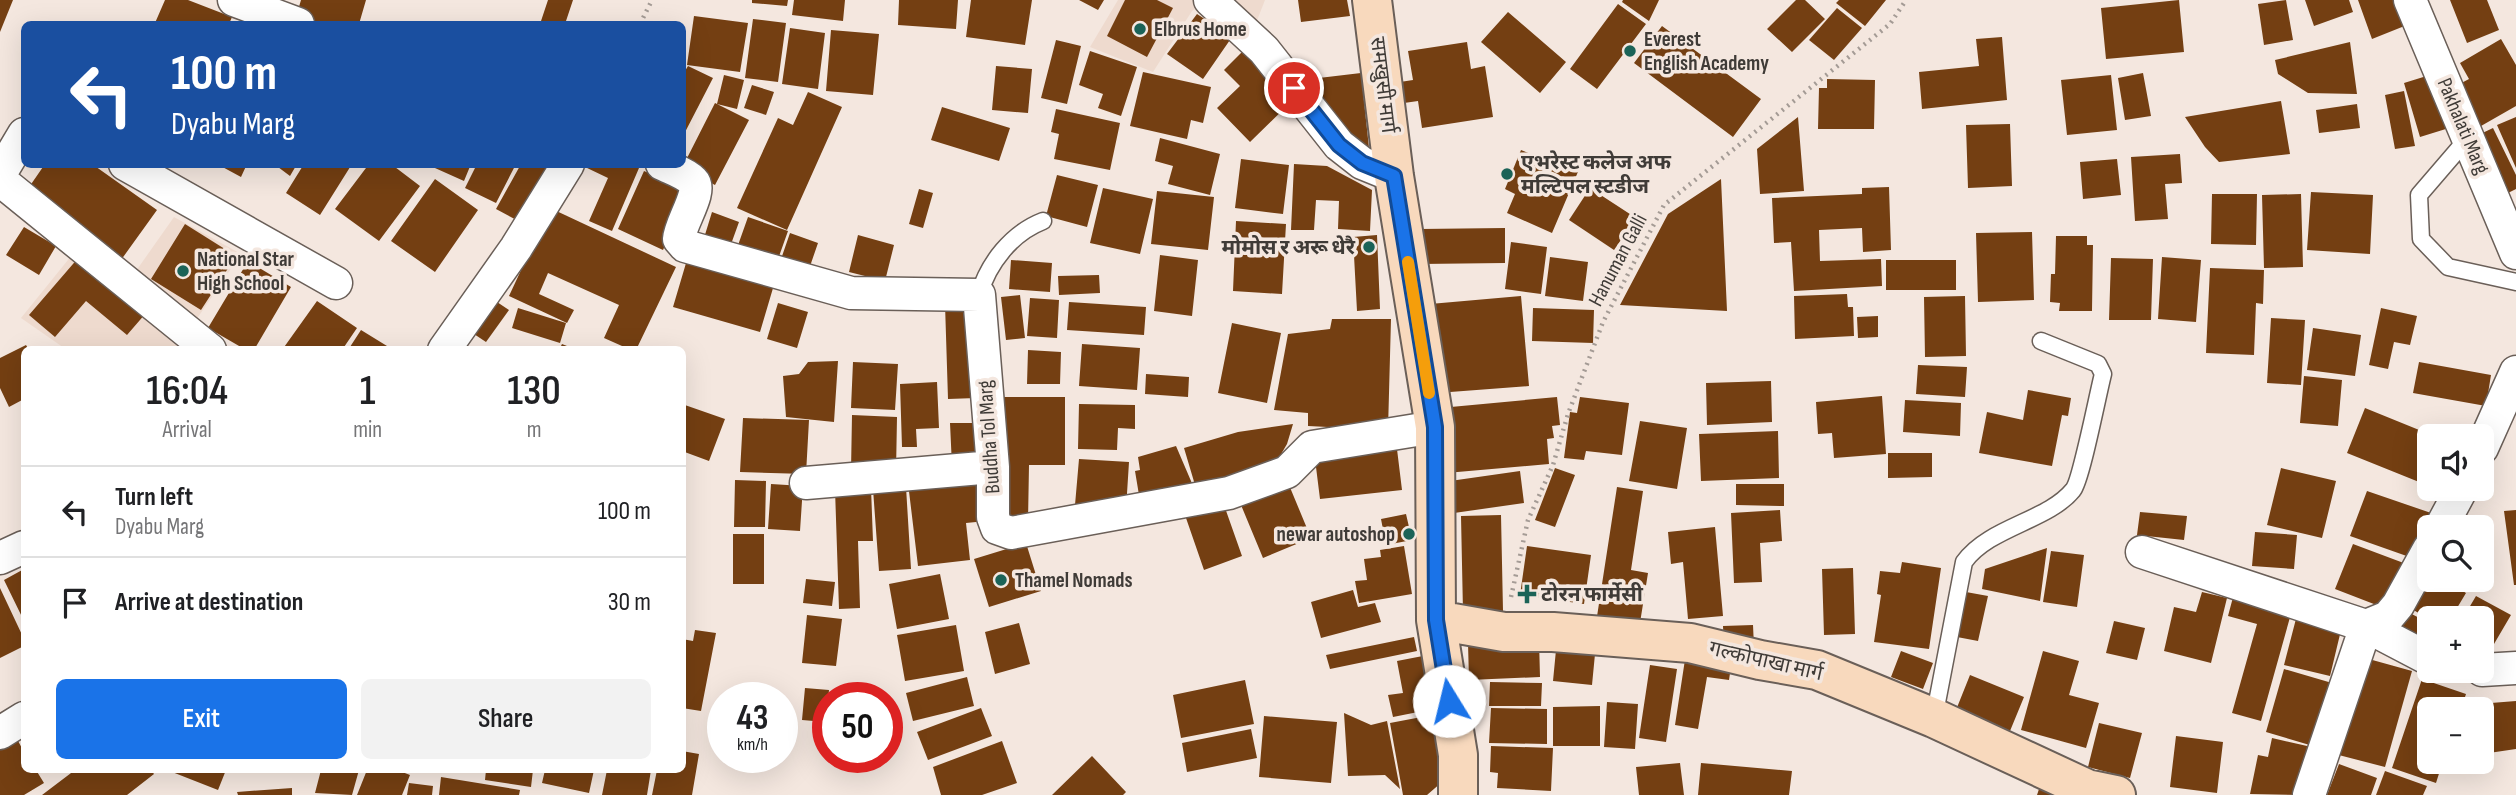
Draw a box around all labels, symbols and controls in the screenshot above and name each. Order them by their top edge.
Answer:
place label: Elbrus Home [1154,17,1247,42]
marker: Elbrus Home [1132,21,1148,37]
place label: Everest English Academy [1644,27,1769,76]
street label: समखुसी मार्ग [1365,35,1401,136]
marker: Everest English Academy [1622,43,1638,59]
text: 100 m [171,45,277,104]
icon: left [56,49,147,140]
pin [1264,58,1324,118]
icon: arrive [1275,69,1313,107]
street label: Pakhalati Marg [2432,74,2494,178]
text: Dyabu Marg [171,105,295,144]
place label: एभरेस्ट कलेज अफ मल्टिपल स्टडीज [1521,150,1671,199]
marker: एभरेस्ट कलेज अफ मल्टिपल स्टडीज [1499,166,1515,182]
street label: Hanuman Galli [1583,210,1653,310]
place label: मोमोस र अरू धेरै [1221,235,1356,260]
marker: मोमोस र अरू धेरै [1361,239,1377,255]
place label: National Star High School [197,247,295,296]
marker: National Star High School [175,263,191,279]
text: 16:04 [146,366,228,417]
text: 1 [360,366,376,417]
text: 130 [507,366,561,417]
street label: Buddha Tol Marg [973,379,1005,495]
text: Arrival [162,416,212,444]
text: min [353,416,382,444]
text: m [527,416,541,444]
map controls [2417,424,2494,774]
button: sound [2417,424,2494,501]
text: Turn left [115,482,193,513]
icon: left [56,493,94,531]
text: 100 m [598,496,651,527]
text: Dyabu Marg [115,513,204,541]
button: search [2417,515,2494,592]
place label: newar autoshop [1277,522,1395,547]
marker: newar autoshop [1401,526,1417,542]
place label: Thamel Nomads [1015,568,1132,593]
marker: Thamel Nomads [993,572,1009,588]
place label: टोरन फार्मेसी [1541,582,1644,607]
icon: arrive [56,584,94,622]
marker: टोरन फार्मेसी [1519,586,1535,602]
text: Arrive at destination [115,587,303,618]
text: 30 m [608,587,651,618]
button: + [2417,606,2494,683]
street label: गल्कोपाखा मार्ग [1707,636,1826,686]
position arrow [1412,664,1486,738]
button: Exit [56,679,347,759]
button: Share [361,679,651,759]
speed limit sign: 50 [812,682,903,773]
text: 43 [736,697,769,740]
button: − [2417,697,2494,774]
text: km/h [737,734,768,755]

